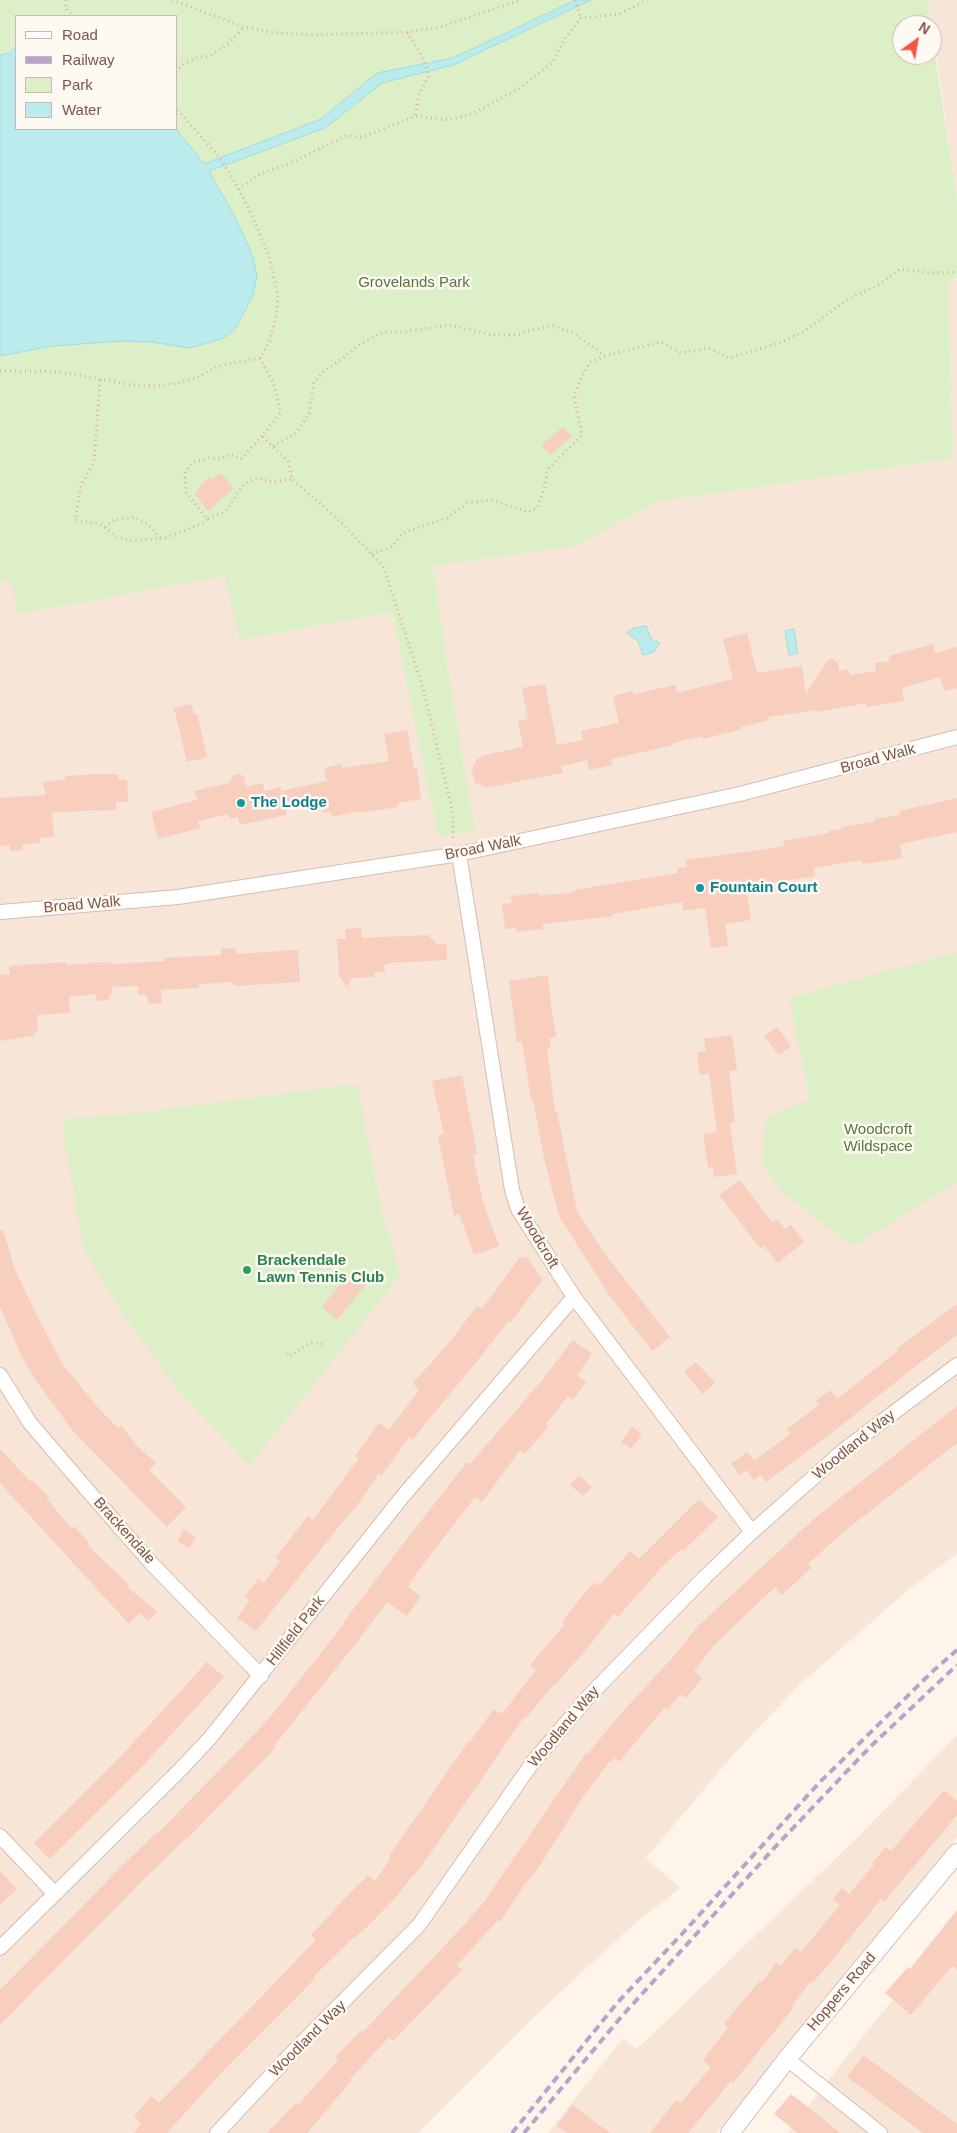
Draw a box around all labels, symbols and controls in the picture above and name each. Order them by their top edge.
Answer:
legend [15,15,178,130]
north arrow [892,15,942,65]
text: N [916,19,933,38]
text: Road [62,26,98,43]
text: Railway [62,51,115,68]
text: Park [62,76,93,93]
text: Water [62,101,101,118]
park label: Grovelands Park [358,274,470,292]
street label: Broad Walk [838,740,918,778]
place label: The Lodge [251,794,327,812]
marker: The Lodge [235,797,247,809]
street label: Broad Walk [444,832,522,864]
place label: Fountain Court [710,879,817,897]
marker: Fountain Court [694,882,706,894]
street label: Broad Walk [43,893,121,917]
park label: Woodcroft Wildspace [843,1121,913,1156]
street label: Woodcroft [512,1204,562,1272]
place label: Brackendale Lawn Tennis Club [257,1252,384,1287]
marker: Brackendale Lawn Tennis Club [241,1264,253,1276]
street label: Woodland Way [809,1406,899,1484]
street label: Brackendale [89,1494,159,1568]
street label: Hillfield Park [263,1593,329,1669]
street label: Woodland Way [525,1683,603,1771]
street label: Hoppers Road [804,1949,880,2035]
street label: Woodland Way [266,1997,350,2081]

